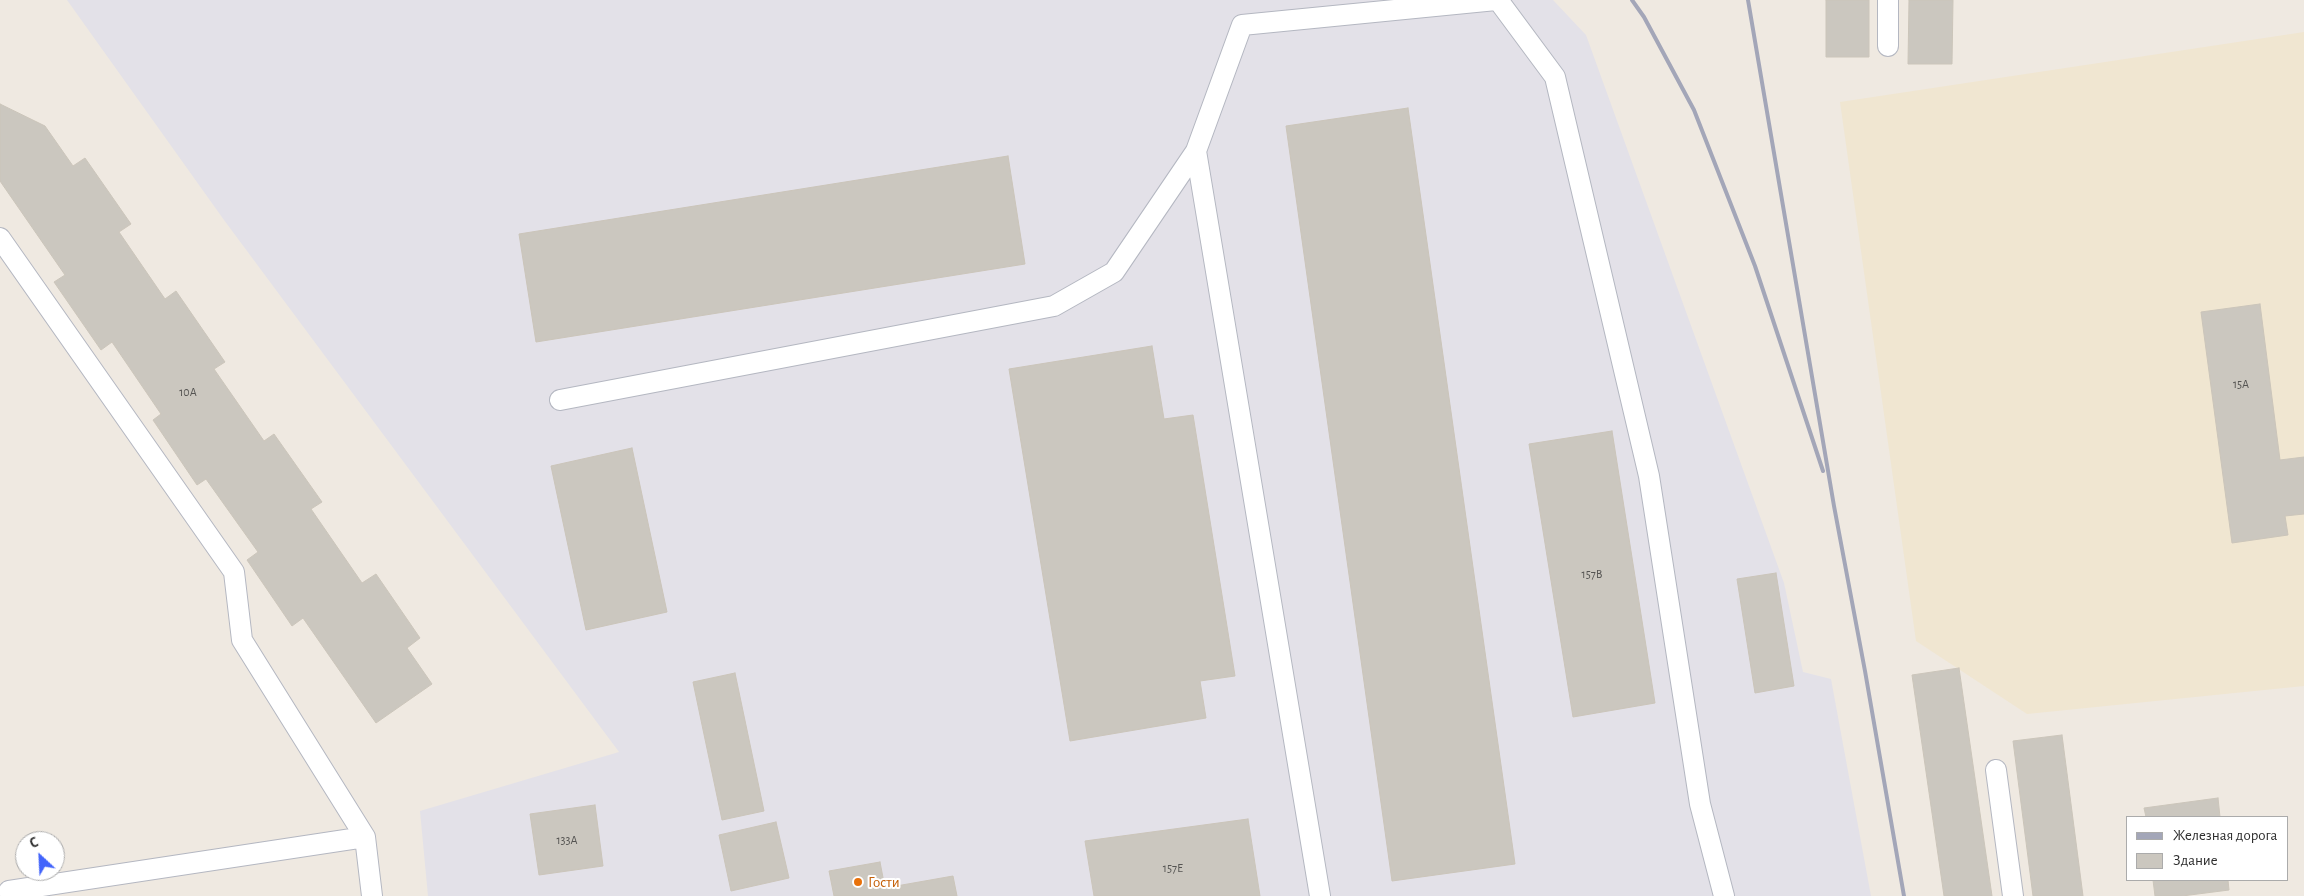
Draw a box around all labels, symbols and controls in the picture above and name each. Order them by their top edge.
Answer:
house number: 15А [2233,377,2249,391]
house number: 10А [179,385,197,399]
house number: 157В [1582,567,1602,581]
legend [2126,816,2289,881]
text: Железная дорога [2173,828,2277,843]
north arrow [15,831,65,881]
house number: 133А [556,833,578,847]
text: С [28,835,41,851]
text: Здание [2173,853,2218,868]
house number: 157Е [1163,861,1183,875]
place label: Гости [868,873,900,891]
marker: Гости [852,876,864,888]

